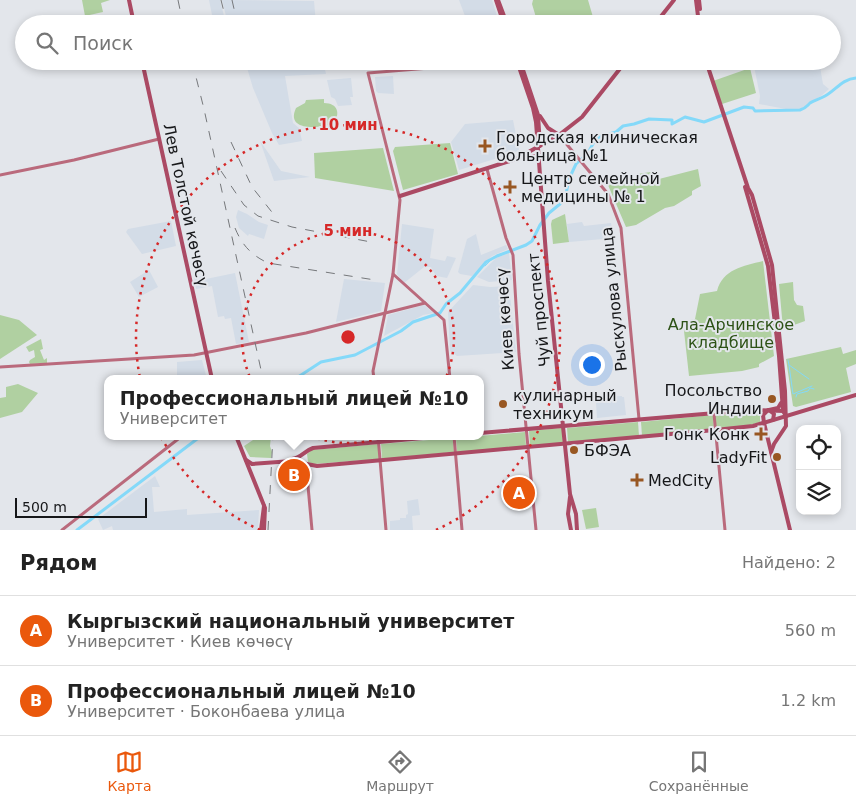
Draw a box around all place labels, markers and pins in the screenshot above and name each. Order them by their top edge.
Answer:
place label: Городская клиническая больница №1 [496,128,698,165]
marker: Городская клиническая больница №1 [478,139,492,153]
place label: Центр семейной медицины № 1 [521,169,660,206]
marker: Центр семейной медицины № 1 [503,180,517,194]
centre of rings [339,328,357,346]
place label: Посольство Индии [665,381,762,418]
place label: кулинарный техникум [513,386,617,423]
marker: Посольство Индии [766,393,778,405]
marker: кулинарный техникум [497,398,509,410]
place label: Гонк Конк [664,425,750,444]
marker: Гонк Конк [754,427,768,441]
place label: БФЭА [584,441,631,460]
marker: БФЭА [568,444,580,456]
place label: LadyFit [710,448,767,467]
marker: LadyFit [771,451,783,463]
pin: B [278,456,310,494]
place label: MedCity [648,471,713,490]
marker: MedCity [630,473,644,487]
pin: A [503,474,535,512]

